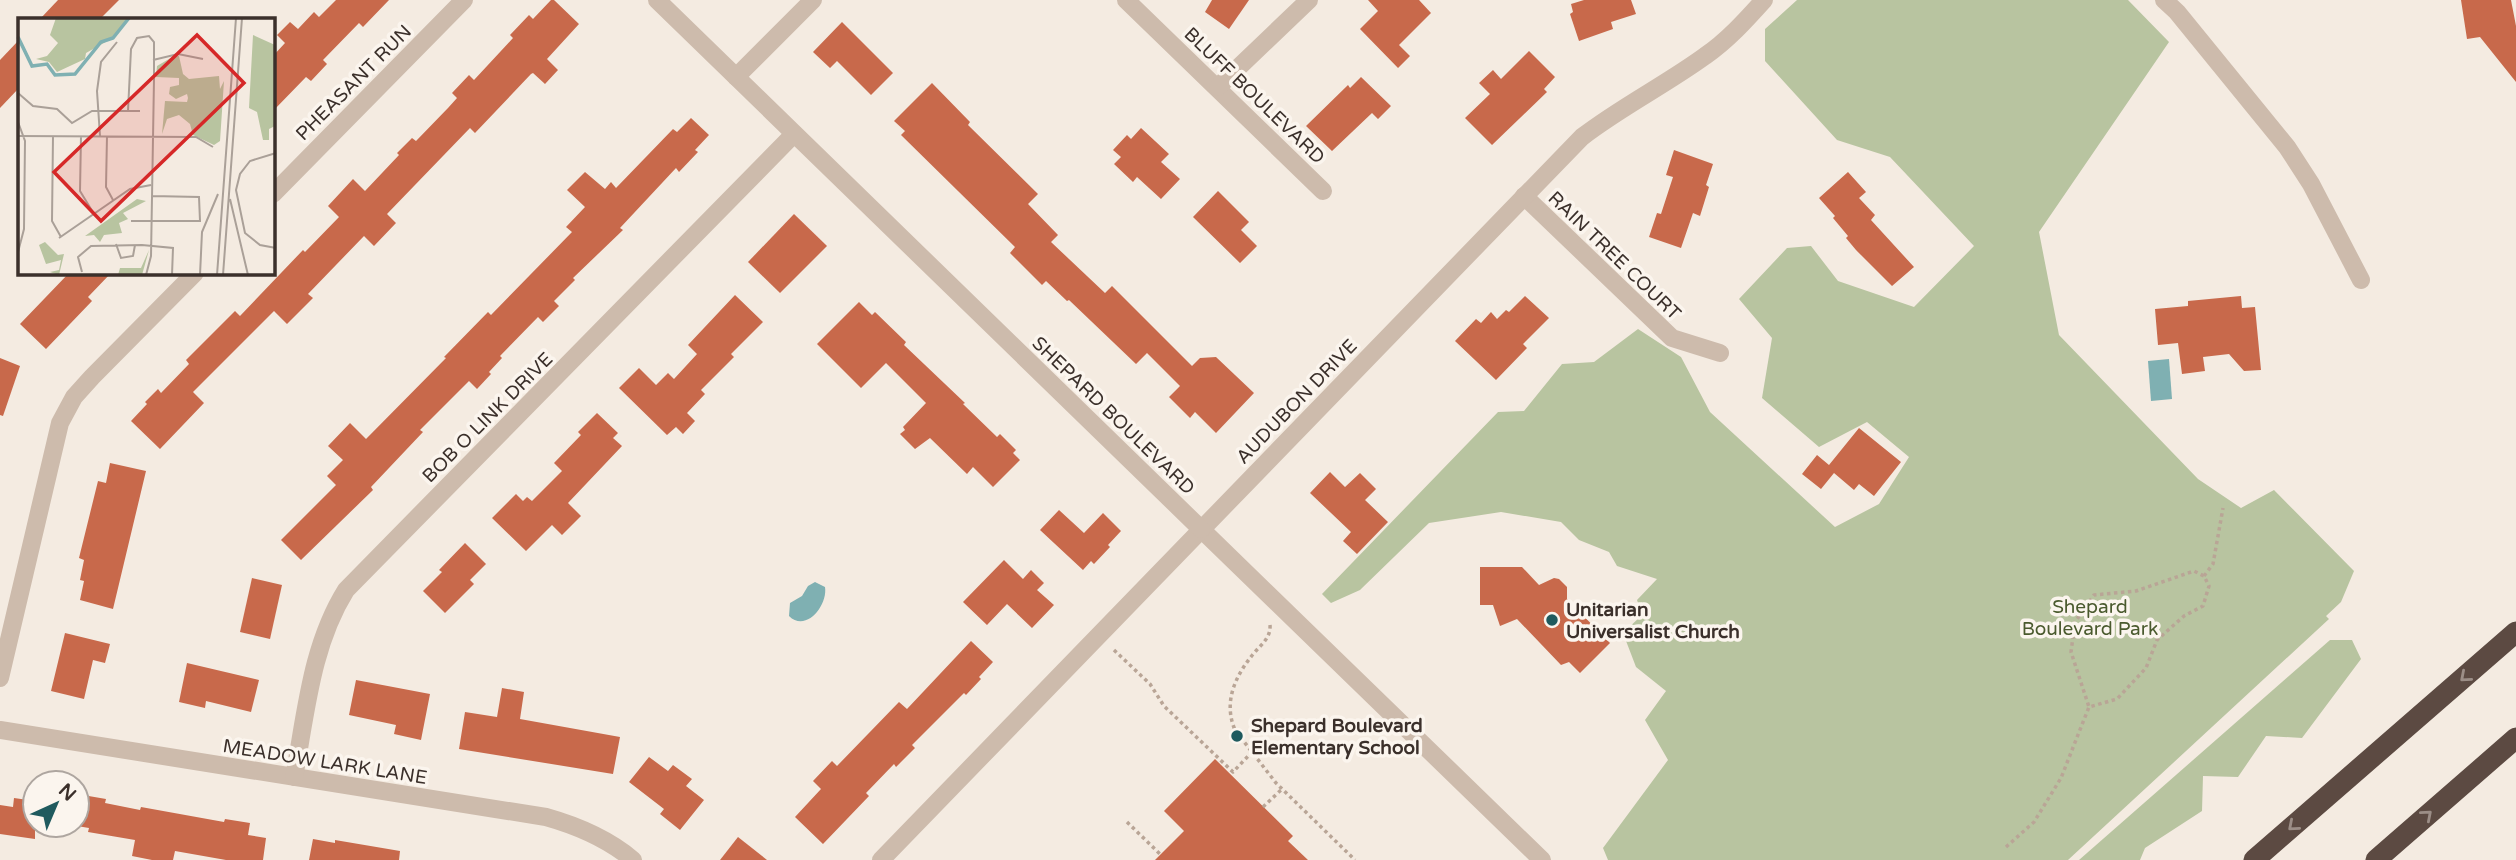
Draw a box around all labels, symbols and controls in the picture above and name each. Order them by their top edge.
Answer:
inset map [18,18,275,275]
street label: PHEASANT RUN [291,20,416,145]
street label: BLUFF BOULEVARD [1180,23,1329,168]
street label: RAIN TREE COURT [1544,187,1685,325]
street label: SHEPARD BOULEVARD [1027,332,1199,499]
street label: AUDUBON DRIVE [1232,335,1362,468]
street label: BOB O LINK DRIVE [418,348,557,487]
park label: Shepard Boulevard Park [2022,596,2158,640]
place label: Unitarian Universalist Church [1566,599,1740,643]
marker: Unitarian Universalist Church [1544,612,1560,628]
one-way arrow [2460,669,2473,681]
place label: Shepard Boulevard Elementary School [1251,715,1423,760]
marker: Shepard Boulevard Elementary School [1229,728,1245,744]
street label: MEADOW LARK LANE [221,735,429,789]
north arrow [21,769,91,839]
text: N [54,779,80,806]
one-way arrow [2419,811,2432,823]
one-way arrow [2288,818,2301,830]

